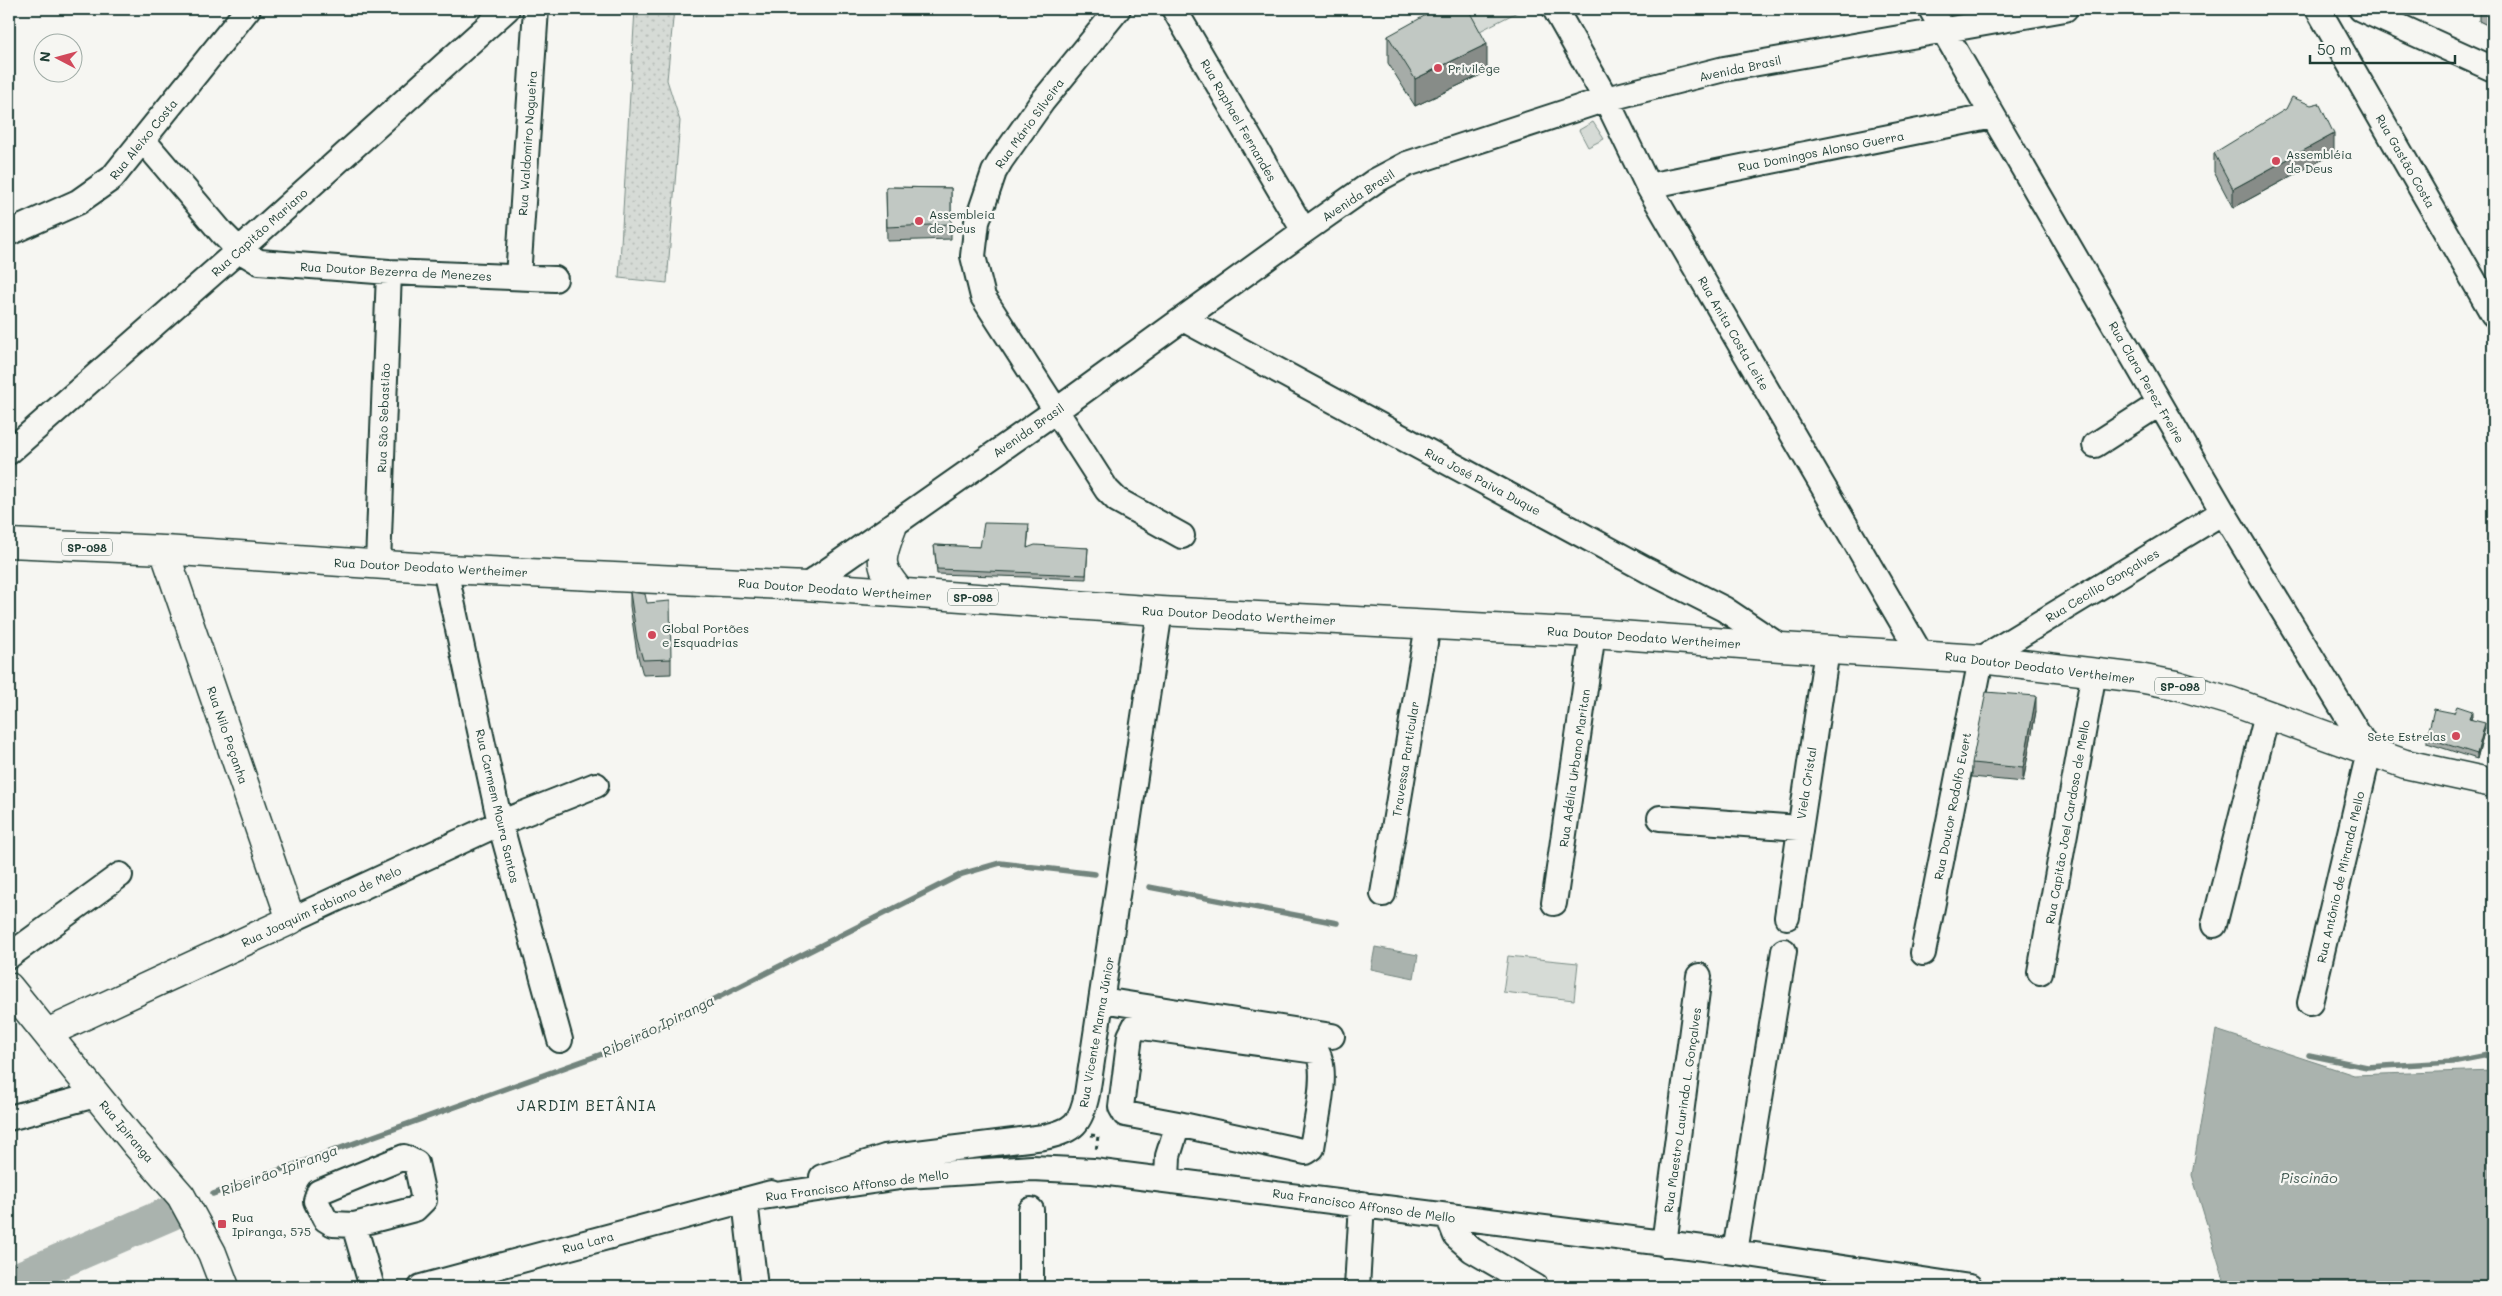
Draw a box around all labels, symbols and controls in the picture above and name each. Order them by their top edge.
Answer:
north arrow [32,32,82,82]
scale bar [2310,32,2454,64]
text: 50 m [2317,39,2352,59]
text: N [35,50,55,63]
street label: Avenida Brasil [1697,51,1783,85]
street label: Rua Raphael Fernandes [1197,56,1281,184]
place label: Privilège [1448,60,1500,76]
marker: Privilège [1432,62,1444,74]
street label: Rua Waldomiro Nogueira [514,70,540,216]
street label: Rua Mário Silveira [991,75,1067,171]
street label: Rua Aleixo Costa [106,95,180,183]
street label: Rua Gastão Costa [2373,111,2439,211]
street label: Rua Domingos Alonso Guerra [1737,127,1905,175]
place label: Assembléia de Deus [2286,146,2352,176]
marker: Assembléia de Deus [2270,155,2282,167]
street label: Avenida Brasil [1319,166,1397,224]
street label: Rua Capitão Mariano [207,184,311,280]
place label: Assembleia de Deus [929,206,995,236]
marker: Assembleia de Deus [913,215,925,227]
street label: Rua Doutor Bezerra de Menezes [300,258,492,284]
street label: Rua Anita Costa Leite [1695,273,1773,393]
street label: Rua Clara Perez Freire [2106,318,2188,446]
street label: Rua São Sebastião [373,363,393,473]
street label: Avenida Brasil [989,399,1067,461]
street label: Rua José Paiva Duque [1422,444,1544,518]
road number: SP-098 [62,538,112,556]
street label: Rua Cecílio Gonçalves [2042,545,2162,625]
street label: Rua Doutor Deodato Wertheimer [334,554,528,580]
street label: Rua Doutor Deodato Wertheimer [738,574,932,604]
road number: SP-098 [948,588,998,606]
street label: Rua Doutor Deodato Wertheimer [1142,602,1336,628]
place label: Global Portões e Esquadrias [662,620,749,650]
street label: Rua Doutor Deodato Wertheimer [1547,622,1741,652]
marker: Global Portões e Esquadrias [646,629,658,641]
street label: Rua Doutor Deodato Vertheimer [1944,647,2136,687]
road number: SP-098 [2155,678,2205,694]
street label: Rua Nilo Peçanha [204,684,252,786]
street label: Rua Adélia Urbano Maritan [1555,688,1593,848]
street label: Travessa Particular [1388,700,1422,818]
street label: Rua Capitão Joel Cardoso de Mello [2041,719,2093,925]
street label: Rua Carmem Moura Santos [472,727,524,885]
place label: Sete Estrelas [2368,728,2446,744]
marker: Sete Estrelas [2450,730,2462,742]
street label: Rua Doutor Rodolfo Evert [1930,731,1974,881]
street label: Viela Cristal [1792,746,1820,820]
street label: Rua Antônio de Miranda Mello [2312,790,2368,964]
street label: Rua Joaquim Fabiano de Melo [238,862,404,950]
street label: Rua Vicente Manna Júnior [1075,955,1117,1109]
water label: Ribeirão Ipiranga [599,990,717,1062]
street label: Rua Maestro Laurindo L. Gonçalves [1660,1006,1704,1214]
district label: JARDIM BETÂNIA [517,1095,657,1115]
street label: Rua Ipiranga [96,1097,158,1165]
water label: Ribeirão Ipiranga [218,1140,340,1200]
street label: Rua Francisco Affonso de Mello [765,1166,949,1204]
water label: Piscinão [2281,1168,2337,1187]
street label: Rua Francisco Affonso de Mello [1272,1184,1456,1226]
place label: Rua Ipiranga, 575 [232,1209,311,1239]
marker: Rua Ipiranga, 575 [216,1218,228,1230]
street label: Rua Lara [560,1227,616,1257]

